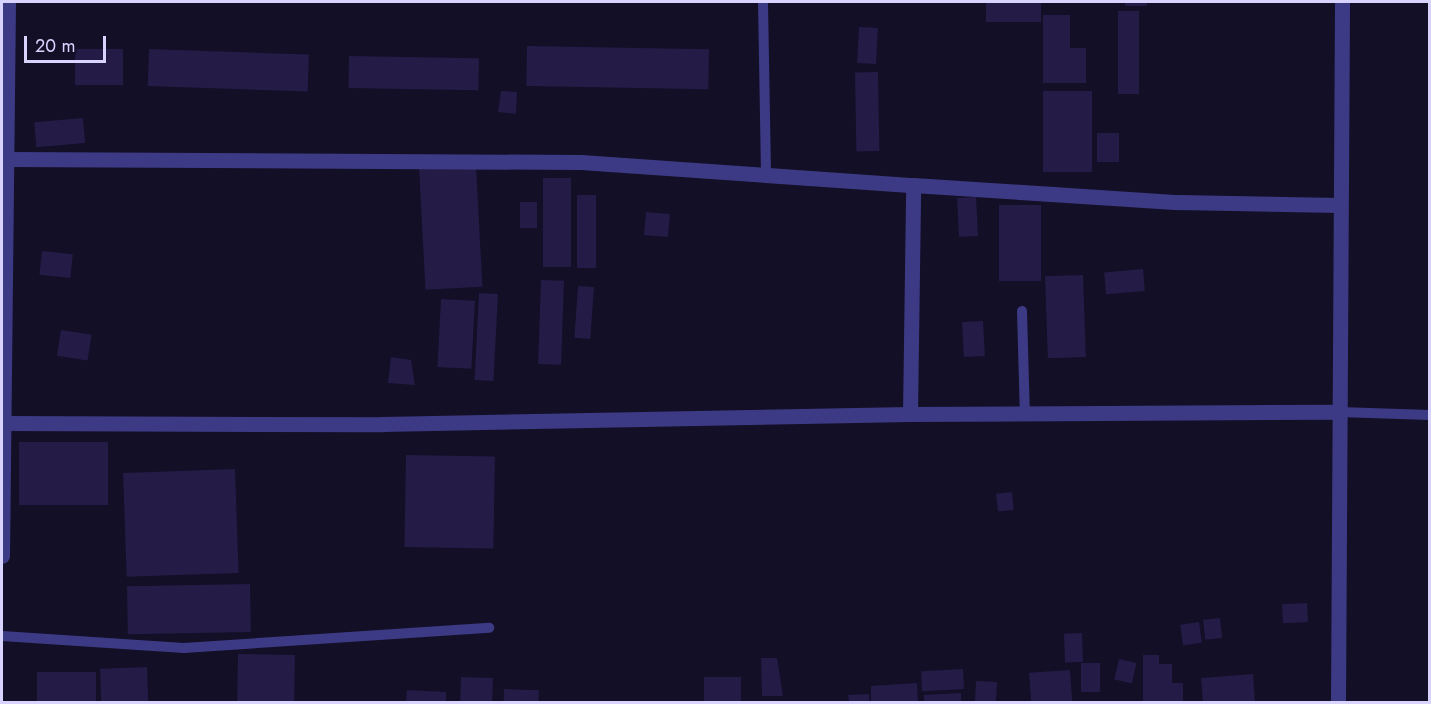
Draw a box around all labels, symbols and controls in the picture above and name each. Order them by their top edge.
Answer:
scale bar [27,24,110,62]
text: 20 m [35,33,75,59]

